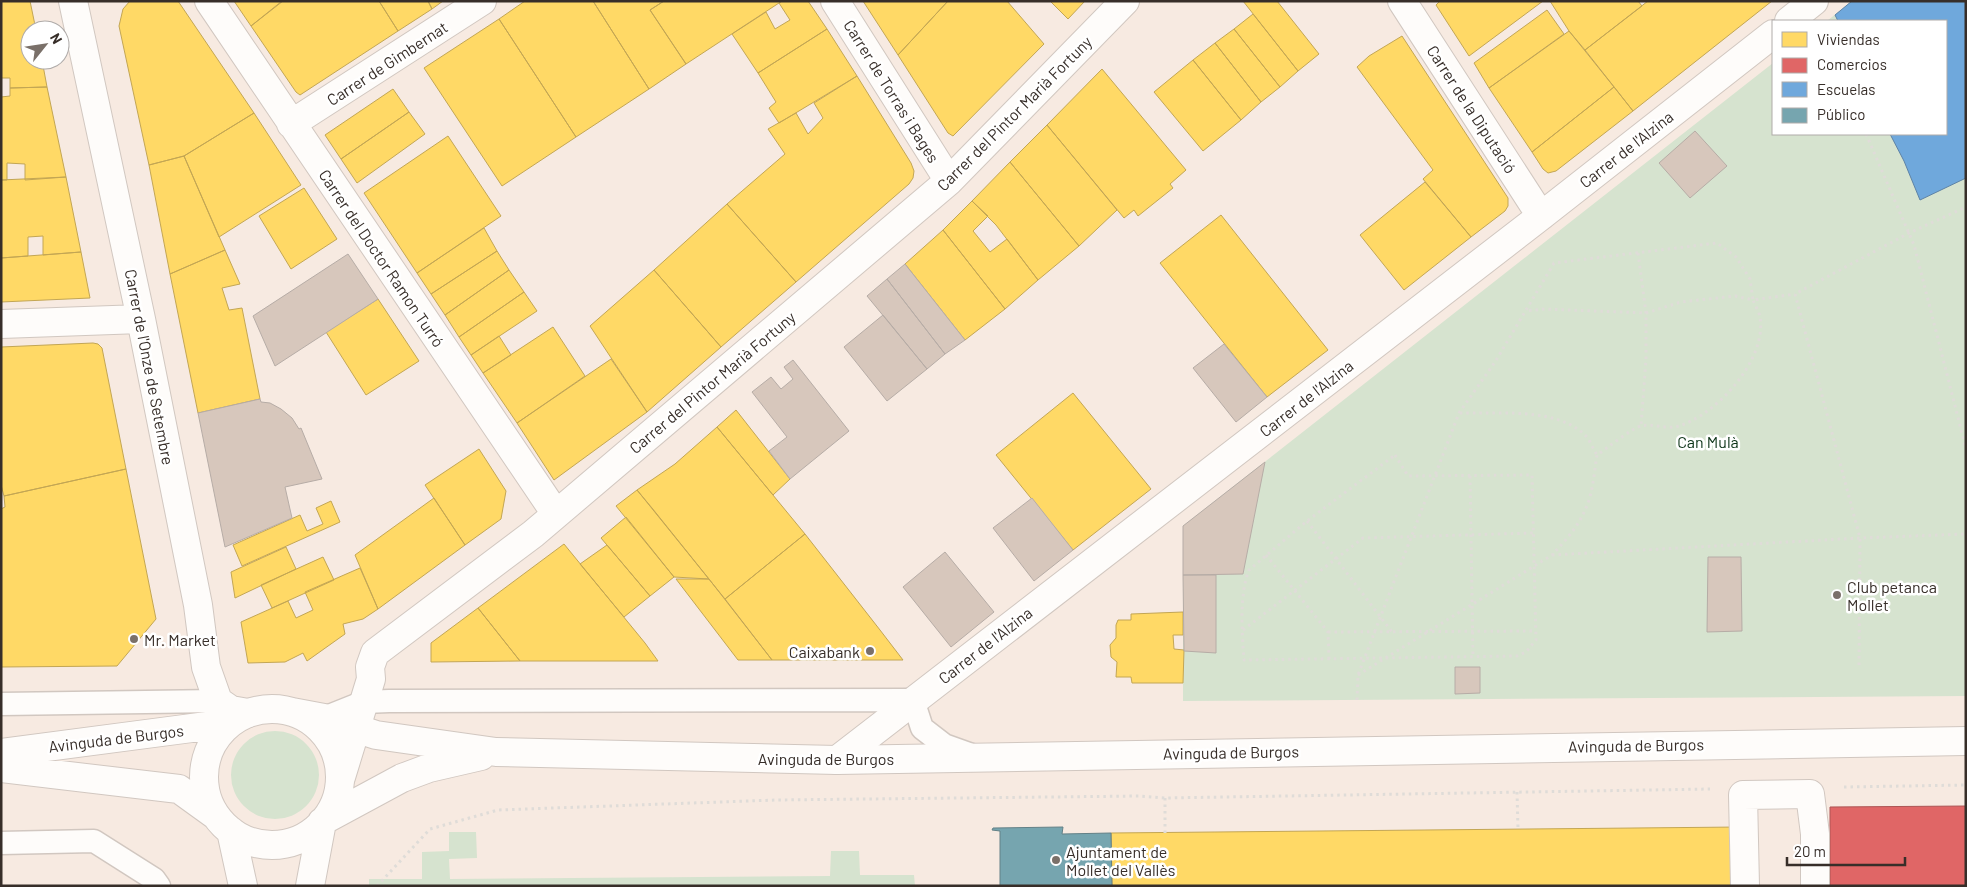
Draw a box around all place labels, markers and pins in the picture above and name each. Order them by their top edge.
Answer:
place label: Club petanca Mollet [1847,577,1937,614]
marker: Club petanca Mollet [1831,589,1843,601]
place label: Mr. Market [144,630,216,649]
marker: Mr. Market [128,633,140,645]
place label: Caixabank [789,642,860,661]
marker: Caixabank [864,645,876,657]
place label: Ajuntament de Mollet del Vallès [1066,842,1175,879]
marker: Ajuntament de Mollet del Vallès [1050,854,1062,866]

